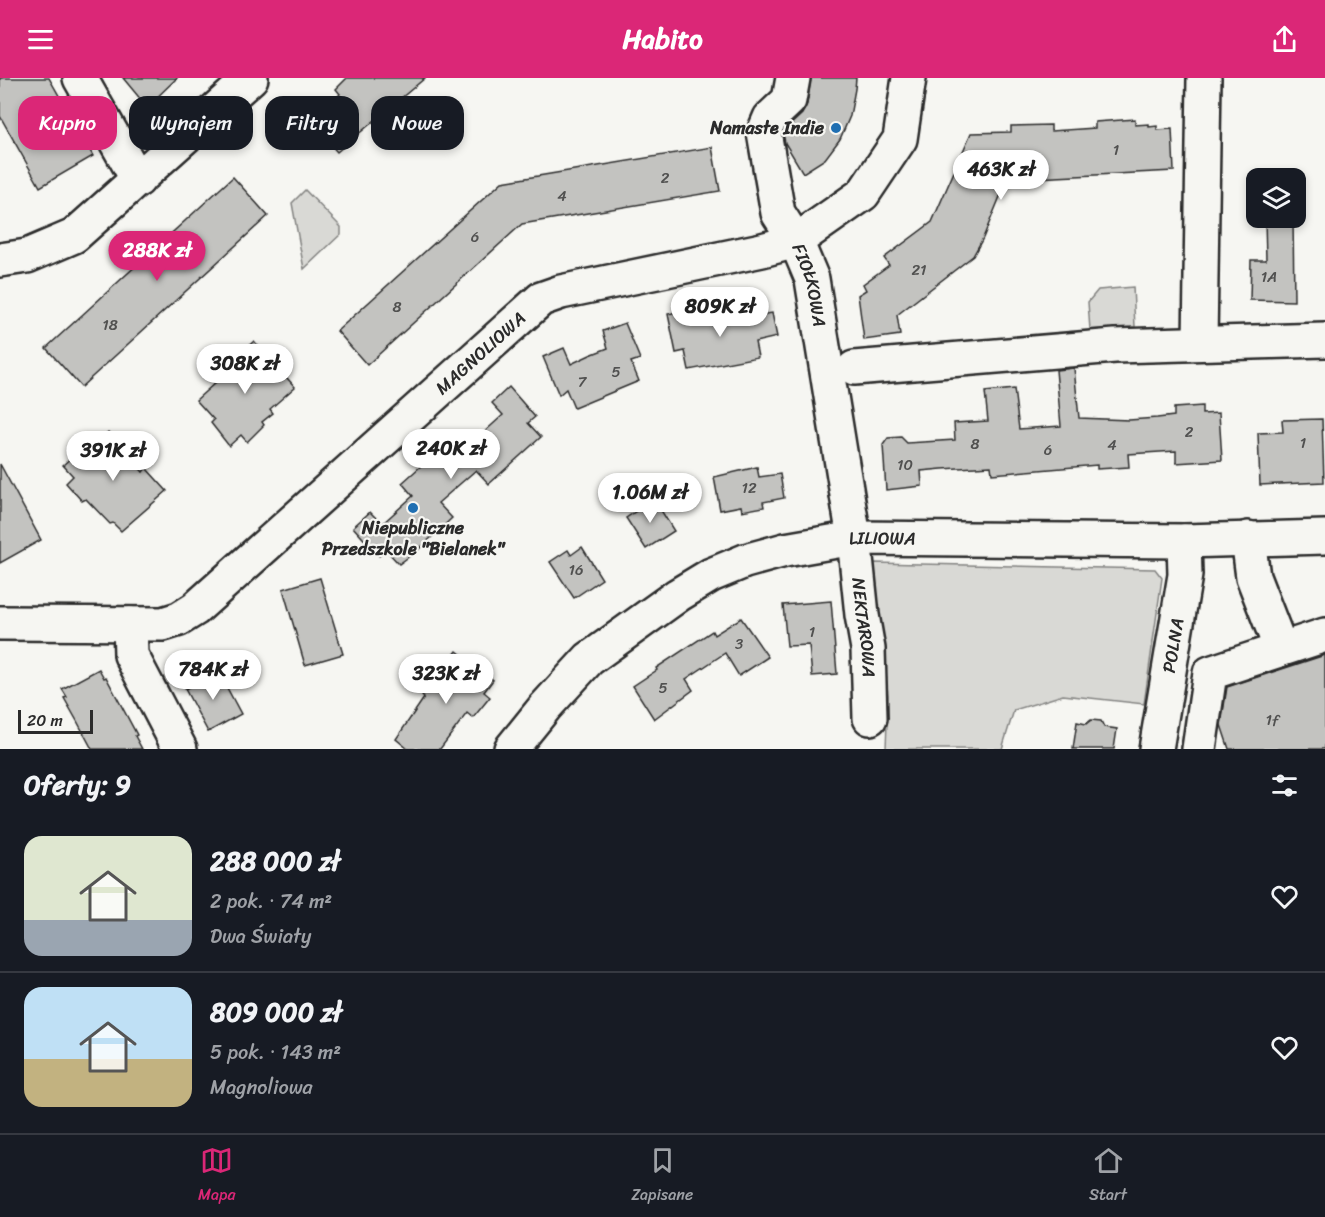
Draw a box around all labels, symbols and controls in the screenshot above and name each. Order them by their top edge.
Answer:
text: Habito [622,15,703,63]
icon: menu [24,23,57,56]
icon: share [1268,23,1301,56]
chip: Kupno [18,96,117,150]
chip: Wynajem [129,96,253,150]
chip: Filtry [265,96,359,150]
chip: Nowe [371,96,464,150]
place label: Namaste Indie [709,112,825,144]
marker: Namaste Indie [829,121,843,135]
house number: 1 [1113,137,1119,163]
pin: 463K zł [946,150,1056,201]
text: 463K zł [967,152,1035,187]
house number: 2 [661,165,670,191]
map controls [1246,168,1306,228]
button: layers [1246,168,1306,228]
house number: 4 [557,183,567,209]
house number: 6 [471,224,479,250]
pin: 288K zł [102,231,212,282]
text: 288K zł [122,233,192,268]
street label: FIOŁKOWA [783,238,836,329]
house number: 21 [911,257,927,283]
house number: 1A [1261,264,1277,290]
pin: 809K zł [665,287,775,338]
text: 809K zł [685,289,755,324]
house number: 8 [392,294,402,320]
street label: MAGNOLIOWA [428,303,533,403]
house number: 18 [102,312,118,338]
pin: 308K zł [190,344,300,395]
text: 308K zł [210,346,280,381]
house number: 5 [611,359,621,385]
house number: 7 [578,369,588,395]
house number: 2 [1185,419,1194,445]
pin: 240K zł [396,429,506,480]
house number: 1 [1300,430,1306,456]
pin: 391K zł [58,431,168,482]
text: 240K zł [416,431,486,466]
house number: 8 [970,431,980,457]
house number: 4 [1107,432,1117,458]
text: 391K zł [80,433,146,468]
house number: 6 [1044,437,1052,463]
house number: 10 [897,452,913,478]
pin: 1.06M zł [588,473,712,524]
text: 1.06M zł [612,475,688,510]
house number: 12 [741,475,757,501]
marker: Niepubliczne Przedszkole "Bielanek" [406,501,420,515]
place label: Niepubliczne Przedszkole "Bielanek" [322,512,506,565]
street label: LILIOWA [846,522,916,555]
house number: 16 [569,557,583,583]
street label: NEKTAROWA [842,576,885,678]
street label: POLNA [1153,616,1194,675]
house number: 1 [809,619,815,645]
house number: 3 [735,631,743,657]
pin: 784K zł [158,650,268,701]
text: 784K zł [178,652,248,687]
pin: 323K zł [391,654,501,705]
text: 323K zł [413,656,479,691]
house number: 5 [658,675,668,701]
text: 20 m [27,706,63,735]
scale bar [18,707,93,734]
house number: 1f [1265,707,1281,733]
text: Oferty: 9 [24,762,131,808]
icon: filters [1268,769,1301,802]
text: 288 000 zł [210,838,340,884]
icon: home [72,860,144,932]
icon: heart [1268,880,1301,913]
text: 2 pok. · 74 m² [210,884,332,919]
text: Dwa Światy [210,919,311,954]
text: 809 000 zł [210,989,342,1035]
icon: home [72,1011,144,1083]
icon: heart [1268,1031,1301,1064]
text: 5 pok. · 143 m² [210,1035,341,1070]
text: Magnoliowa [210,1070,313,1105]
tab: Mapa [198,1144,235,1209]
tab: Zapisane [631,1144,693,1209]
tab: Start [1089,1144,1127,1209]

